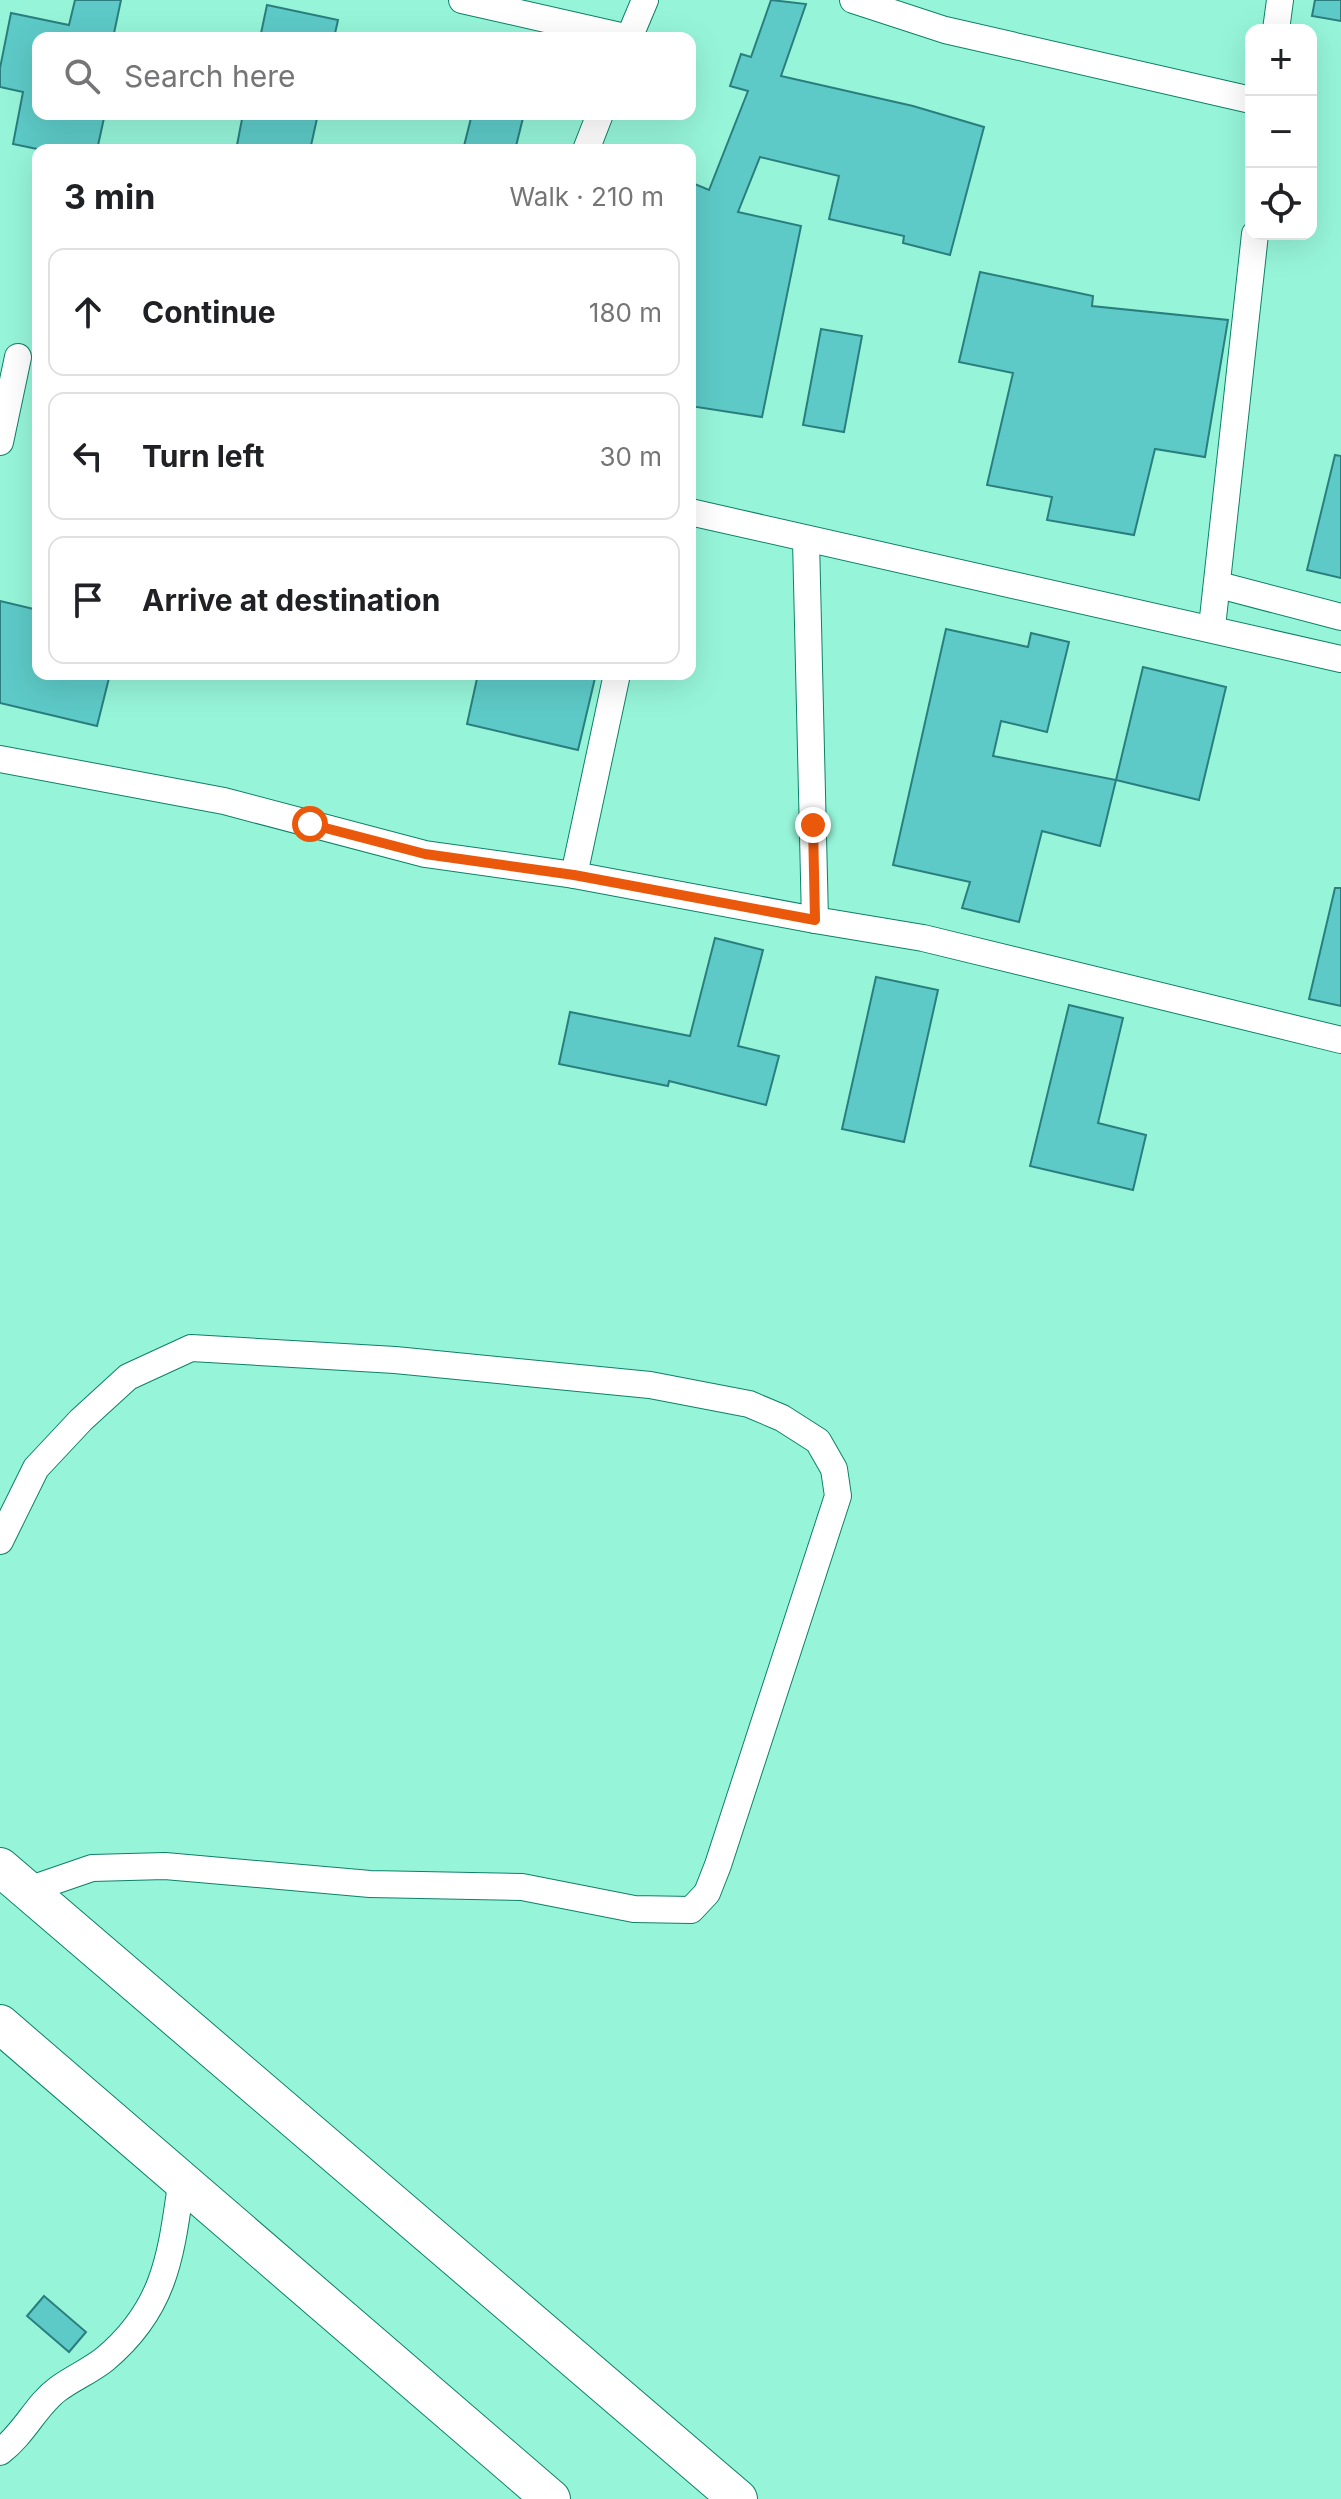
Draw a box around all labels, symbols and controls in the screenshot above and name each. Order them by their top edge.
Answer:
map controls [1245,24,1317,240]
button: + [1245,24,1317,96]
search box [32,32,696,120]
icon: search [60,54,104,98]
text: Search here [124,58,296,94]
button: − [1245,96,1317,168]
button: locate [1245,168,1317,240]
text: 3 min [64,176,155,217]
text: Walk · 210 m [509,181,664,212]
icon: ahead [66,290,110,334]
text: Continue [142,294,276,330]
text: 180 m [589,297,662,328]
icon: left [66,434,110,478]
text: Turn left [142,438,264,474]
text: 30 m [599,441,662,472]
icon: arrive [66,578,110,622]
text: Arrive at destination [142,582,440,618]
route start [292,806,328,842]
route end [795,807,831,843]

